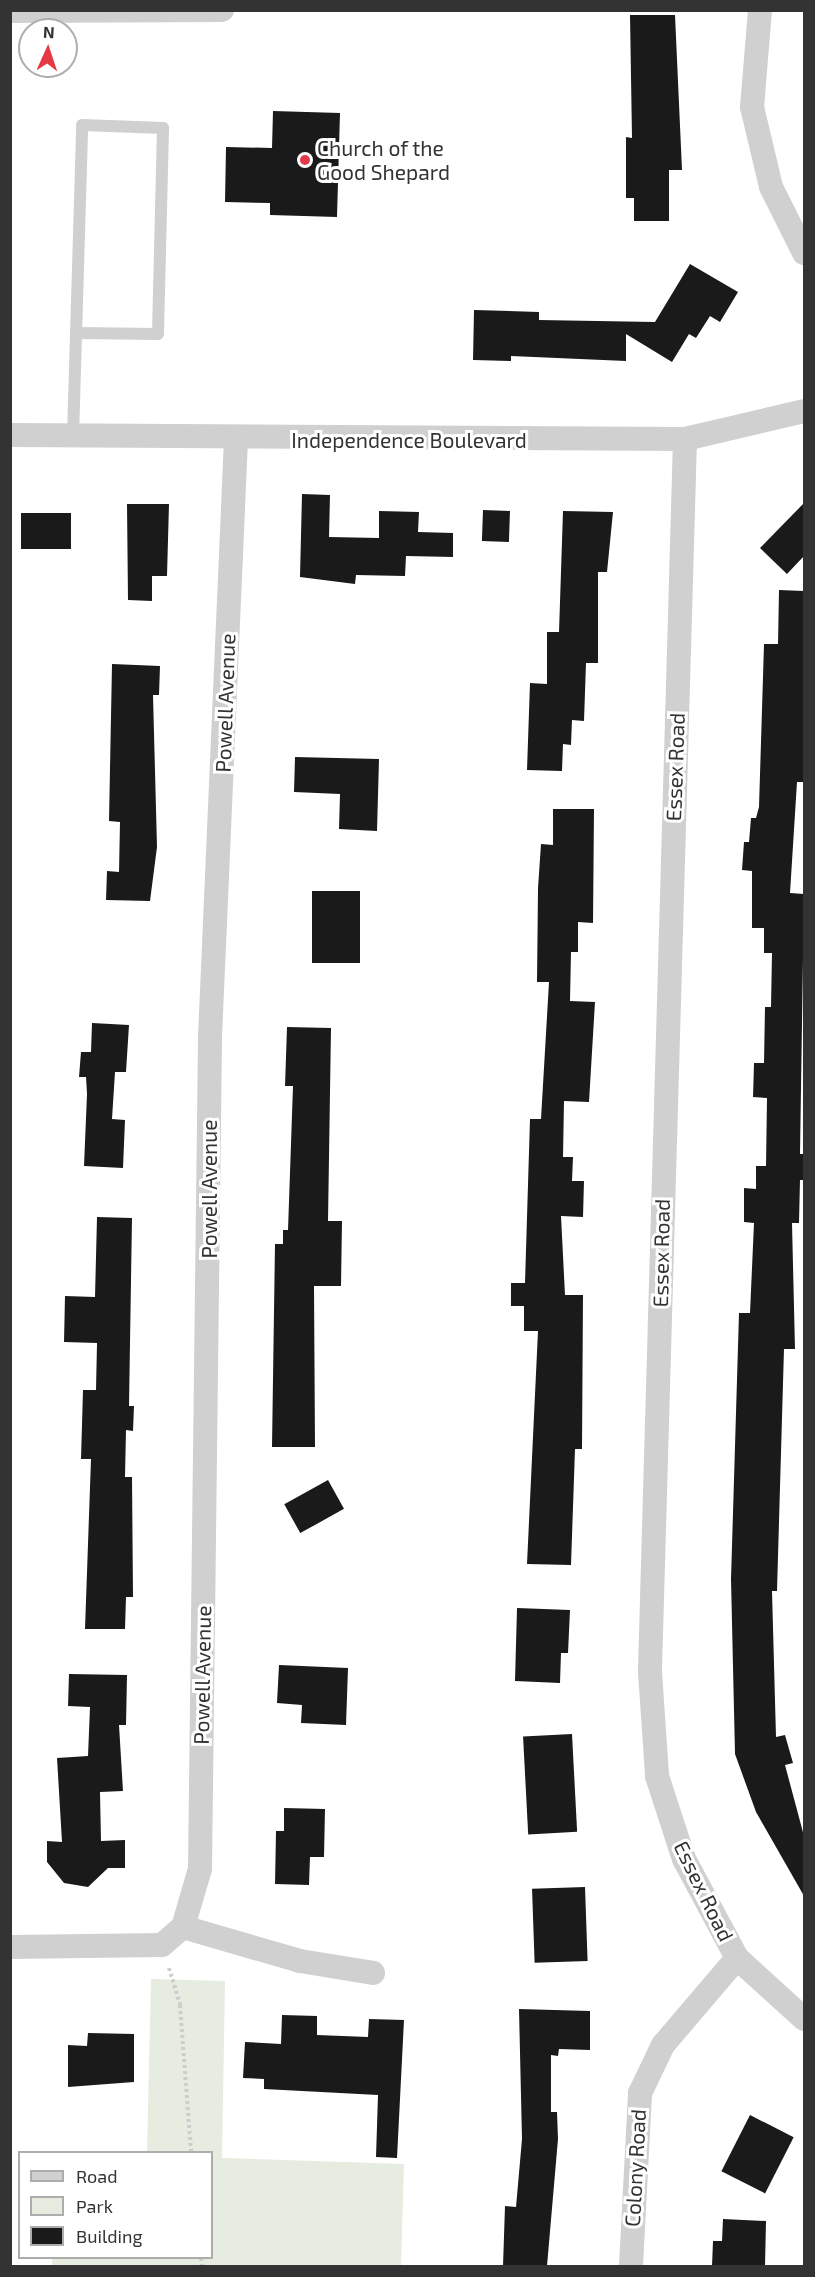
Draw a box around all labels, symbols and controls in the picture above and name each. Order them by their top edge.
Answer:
north arrow [18,18,78,78]
text: N [43,22,55,41]
place label: Church of the Good Shepard [317,135,450,185]
marker: Church of the Good Shepard [298,153,312,167]
street label: Independence Boulevard [291,427,527,453]
street label: Powell Avenue [210,633,240,773]
street label: Essex Road [661,712,689,822]
street label: Powell Avenue [196,1119,222,1259]
street label: Essex Road [647,1199,675,1307]
street label: Powell Avenue [188,1605,216,1745]
street label: Essex Road [669,1837,739,1945]
street label: Colony Road [619,2108,651,2228]
legend [18,2151,213,2259]
text: Road [76,2165,117,2187]
text: Park [76,2195,113,2217]
text: Building [76,2225,143,2247]

